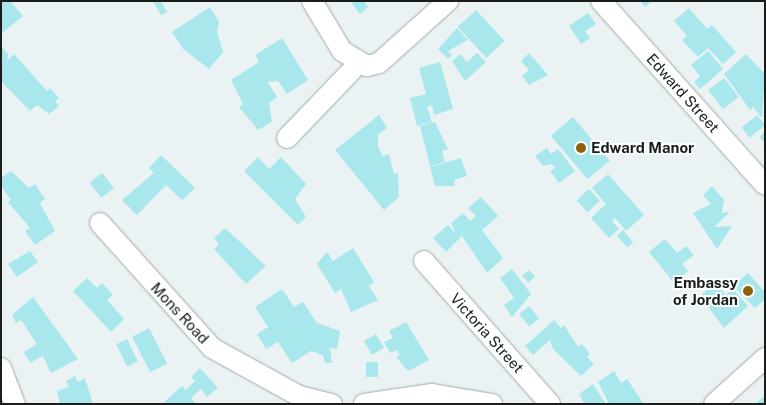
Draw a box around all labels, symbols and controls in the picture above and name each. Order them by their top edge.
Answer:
street label: Edward Street [643,50,723,136]
place label: Edward Manor [591,139,694,157]
marker: Edward Manor [575,142,587,154]
place label: Embassy of Jordan [673,273,738,308]
street label: Mons Road [147,279,213,347]
marker: Embassy of Jordan [742,285,754,297]
street label: Victoria Street [447,289,527,377]

